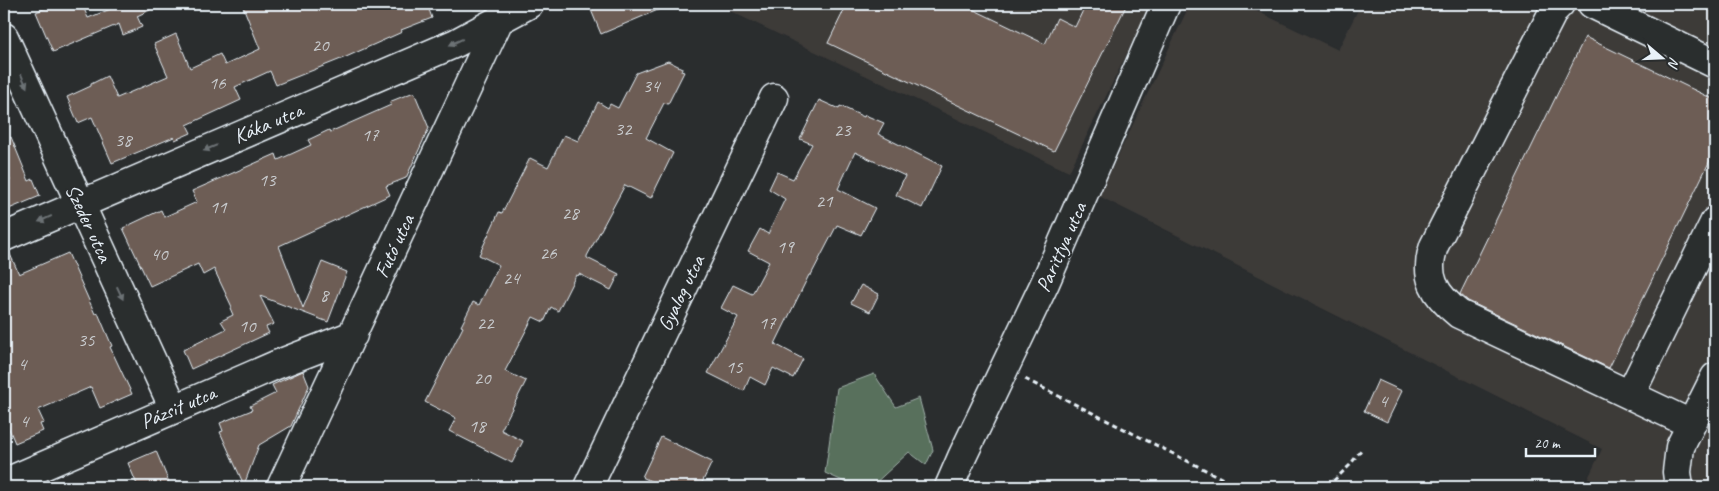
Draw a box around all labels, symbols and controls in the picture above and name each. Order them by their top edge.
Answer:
north arrow [1636,32,1686,82]
house number: 20 [311,33,330,57]
one-way arrow [449,39,463,47]
text: N [1664,55,1683,71]
house number: 16 [208,71,227,95]
one-way arrow [20,74,28,88]
house number: 34 [642,74,662,98]
street label: Káka utca [229,96,309,149]
house number: 32 [614,117,633,141]
house number: 23 [833,118,852,142]
house number: 17 [361,123,380,147]
house number: 38 [114,128,134,152]
one-way arrow [203,144,217,152]
house number: 13 [258,168,277,192]
street label: Szeder utca [60,180,119,268]
house number: 21 [815,189,834,213]
house number: 11 [209,195,228,219]
street label: Parittya utca [1030,197,1093,296]
house number: 28 [561,201,581,225]
street label: Futó utca [368,209,421,282]
one-way arrow [38,215,52,223]
house number: 19 [776,235,795,259]
house number: 26 [539,241,558,265]
house number: 40 [150,242,169,266]
street label: Gyalog utca [652,249,711,335]
house number: 24 [502,266,522,290]
house number: 8 [320,283,331,307]
one-way arrow [117,286,125,300]
house number: 22 [476,311,495,335]
house number: 17 [758,311,777,335]
house number: 10 [238,314,257,338]
house number: 35 [77,328,96,352]
house number: 4 [18,352,29,376]
house number: 15 [725,355,744,379]
house number: 20 [473,366,492,390]
street label: Pázsit utca [136,379,222,434]
house number: 4 [1379,389,1390,413]
house number: 4 [20,409,31,433]
house number: 18 [468,414,488,438]
scale bar [1526,426,1595,458]
text: 20 m [1534,434,1561,453]

